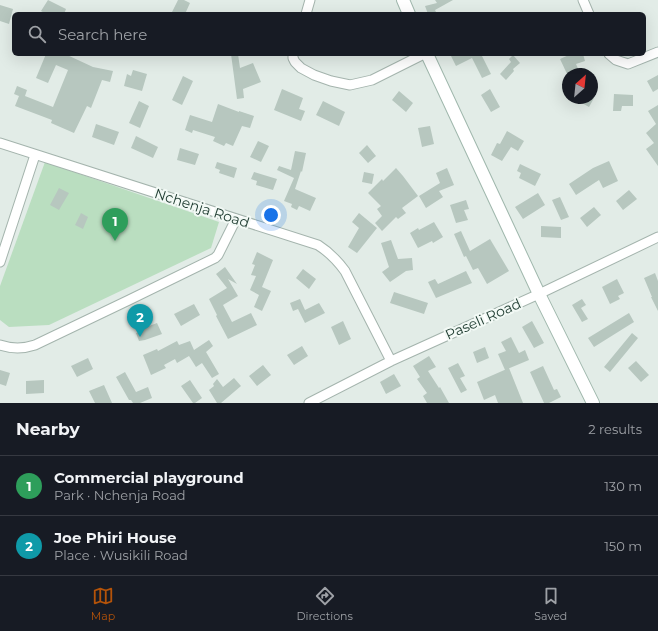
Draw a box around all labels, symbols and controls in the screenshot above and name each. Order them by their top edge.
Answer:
search box [12,12,646,56]
icon: search [26,23,48,45]
text: Search here [58,25,147,44]
north arrow [562,68,598,104]
street label: Nchenja Road [152,184,252,232]
your location [261,205,281,225]
pin: 1 [102,208,128,241]
street label: Paseli Road [442,294,524,344]
pin: 2 [127,304,153,337]
text: Nearby [16,419,80,439]
text: 2 results [588,421,642,437]
text: Commercial playground [54,468,244,487]
text: 1 [26,478,32,494]
text: 130 m [604,478,642,494]
text: Park · Nchenja Road [54,487,186,503]
text: Joe Phiri House [54,528,176,547]
text: 2 [25,538,33,554]
text: 150 m [604,538,642,554]
text: Place · Wusikili Road [54,547,188,563]
tab: Map [91,585,115,623]
tab: Directions [297,585,353,623]
tab: Saved [534,585,567,623]

